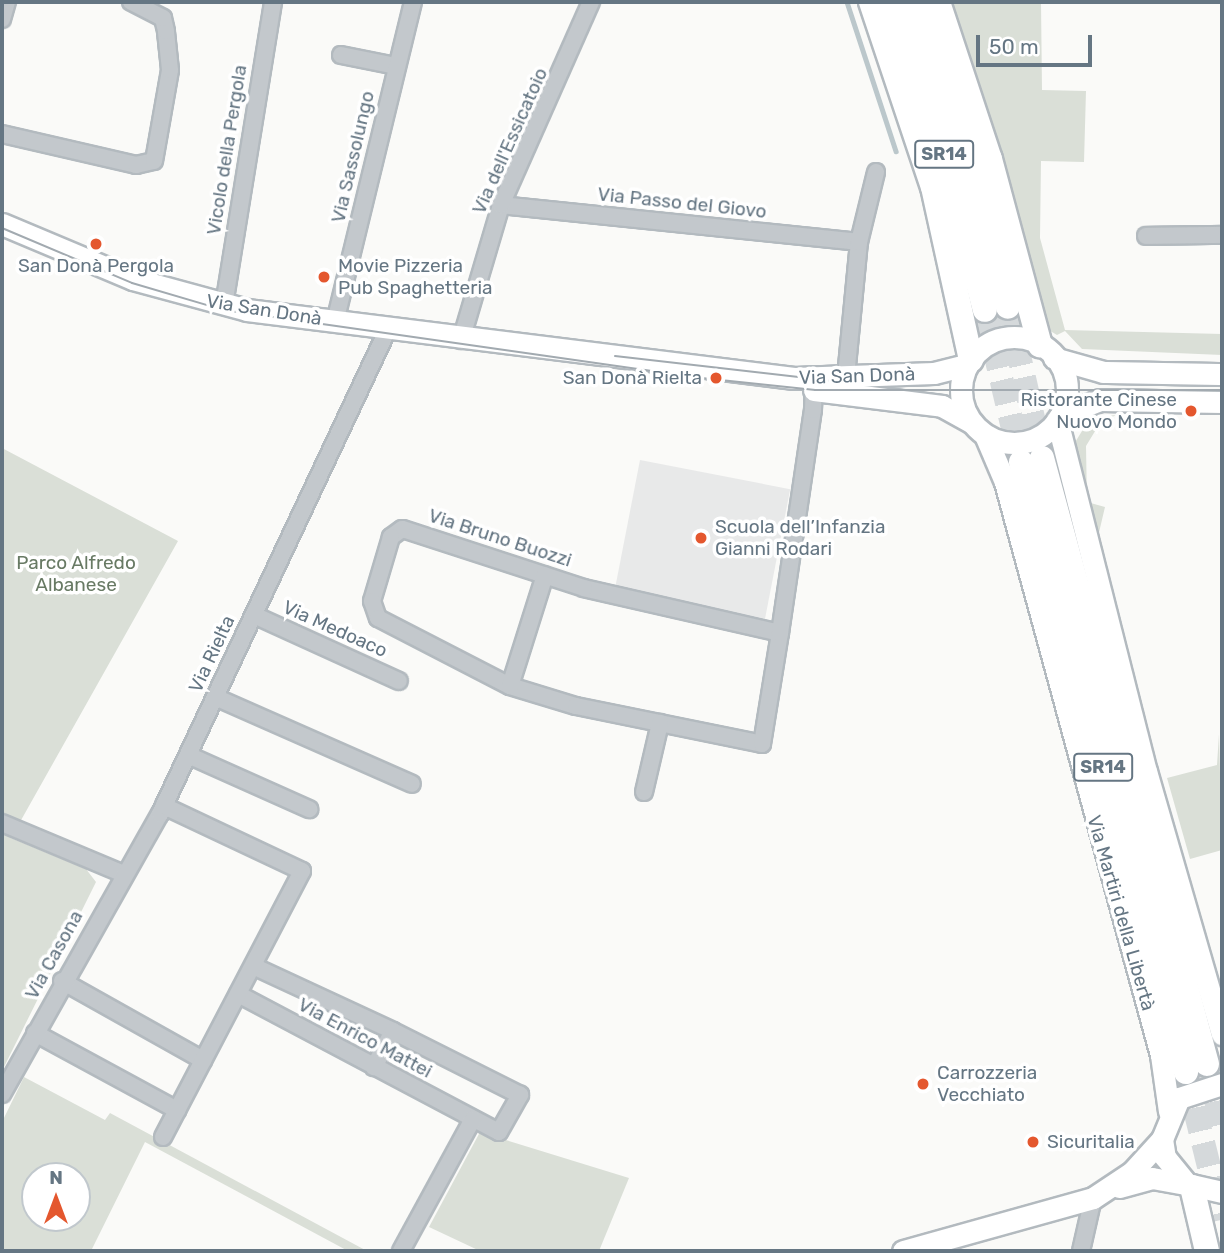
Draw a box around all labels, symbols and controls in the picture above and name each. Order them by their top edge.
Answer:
scale bar [979,21,1094,65]
text: 50 m [989,34,1039,59]
street label: Vicolo della Pergola [202,63,252,237]
street label: Via dell'Essicatoio [468,64,552,218]
street label: Via Sassolungo [327,89,379,225]
road number: SR14 [912,140,976,168]
street label: Via Passo del Giovo [596,183,768,223]
marker: San Donà Pergola [88,236,104,252]
place label: San Donà Pergola [18,255,174,277]
place label: Movie Pizzeria Pub Spaghetteria [338,255,493,299]
marker: Movie Pizzeria Pub Spaghetteria [316,269,332,285]
street label: Via San Donà [205,290,323,330]
street label: Via San Donà [798,363,916,389]
place label: San Donà Rielta [563,367,702,389]
marker: San Donà Rielta [708,370,724,386]
place label: Ristorante Cinese Nuovo Mondo [1021,389,1177,433]
marker: Ristorante Cinese Nuovo Mondo [1183,403,1199,419]
street label: Via Bruno Buozzi [425,504,575,572]
place label: Scuola dell’Infanzia Gianni Rodari [715,516,885,560]
marker: Scuola dell’Infanzia Gianni Rodari [693,530,709,546]
park label: Parco Alfredo Albanese [16,552,136,596]
street label: Via Medoaco [279,596,391,662]
street label: Via Rielta [184,612,240,696]
road number: SR14 [1072,752,1134,782]
street label: Via Martiri della Libertà [1082,813,1160,1013]
street label: Via Casona [20,907,88,1003]
street label: Via Enrico Mattei [294,993,436,1083]
place label: Carrozzeria Vecchiato [937,1062,1037,1106]
marker: Carrozzeria Vecchiato [915,1076,931,1092]
place label: Sicuritalia [1047,1131,1135,1153]
marker: Sicuritalia [1025,1134,1041,1150]
north arrow [21,1162,91,1232]
text: N [49,1166,63,1189]

